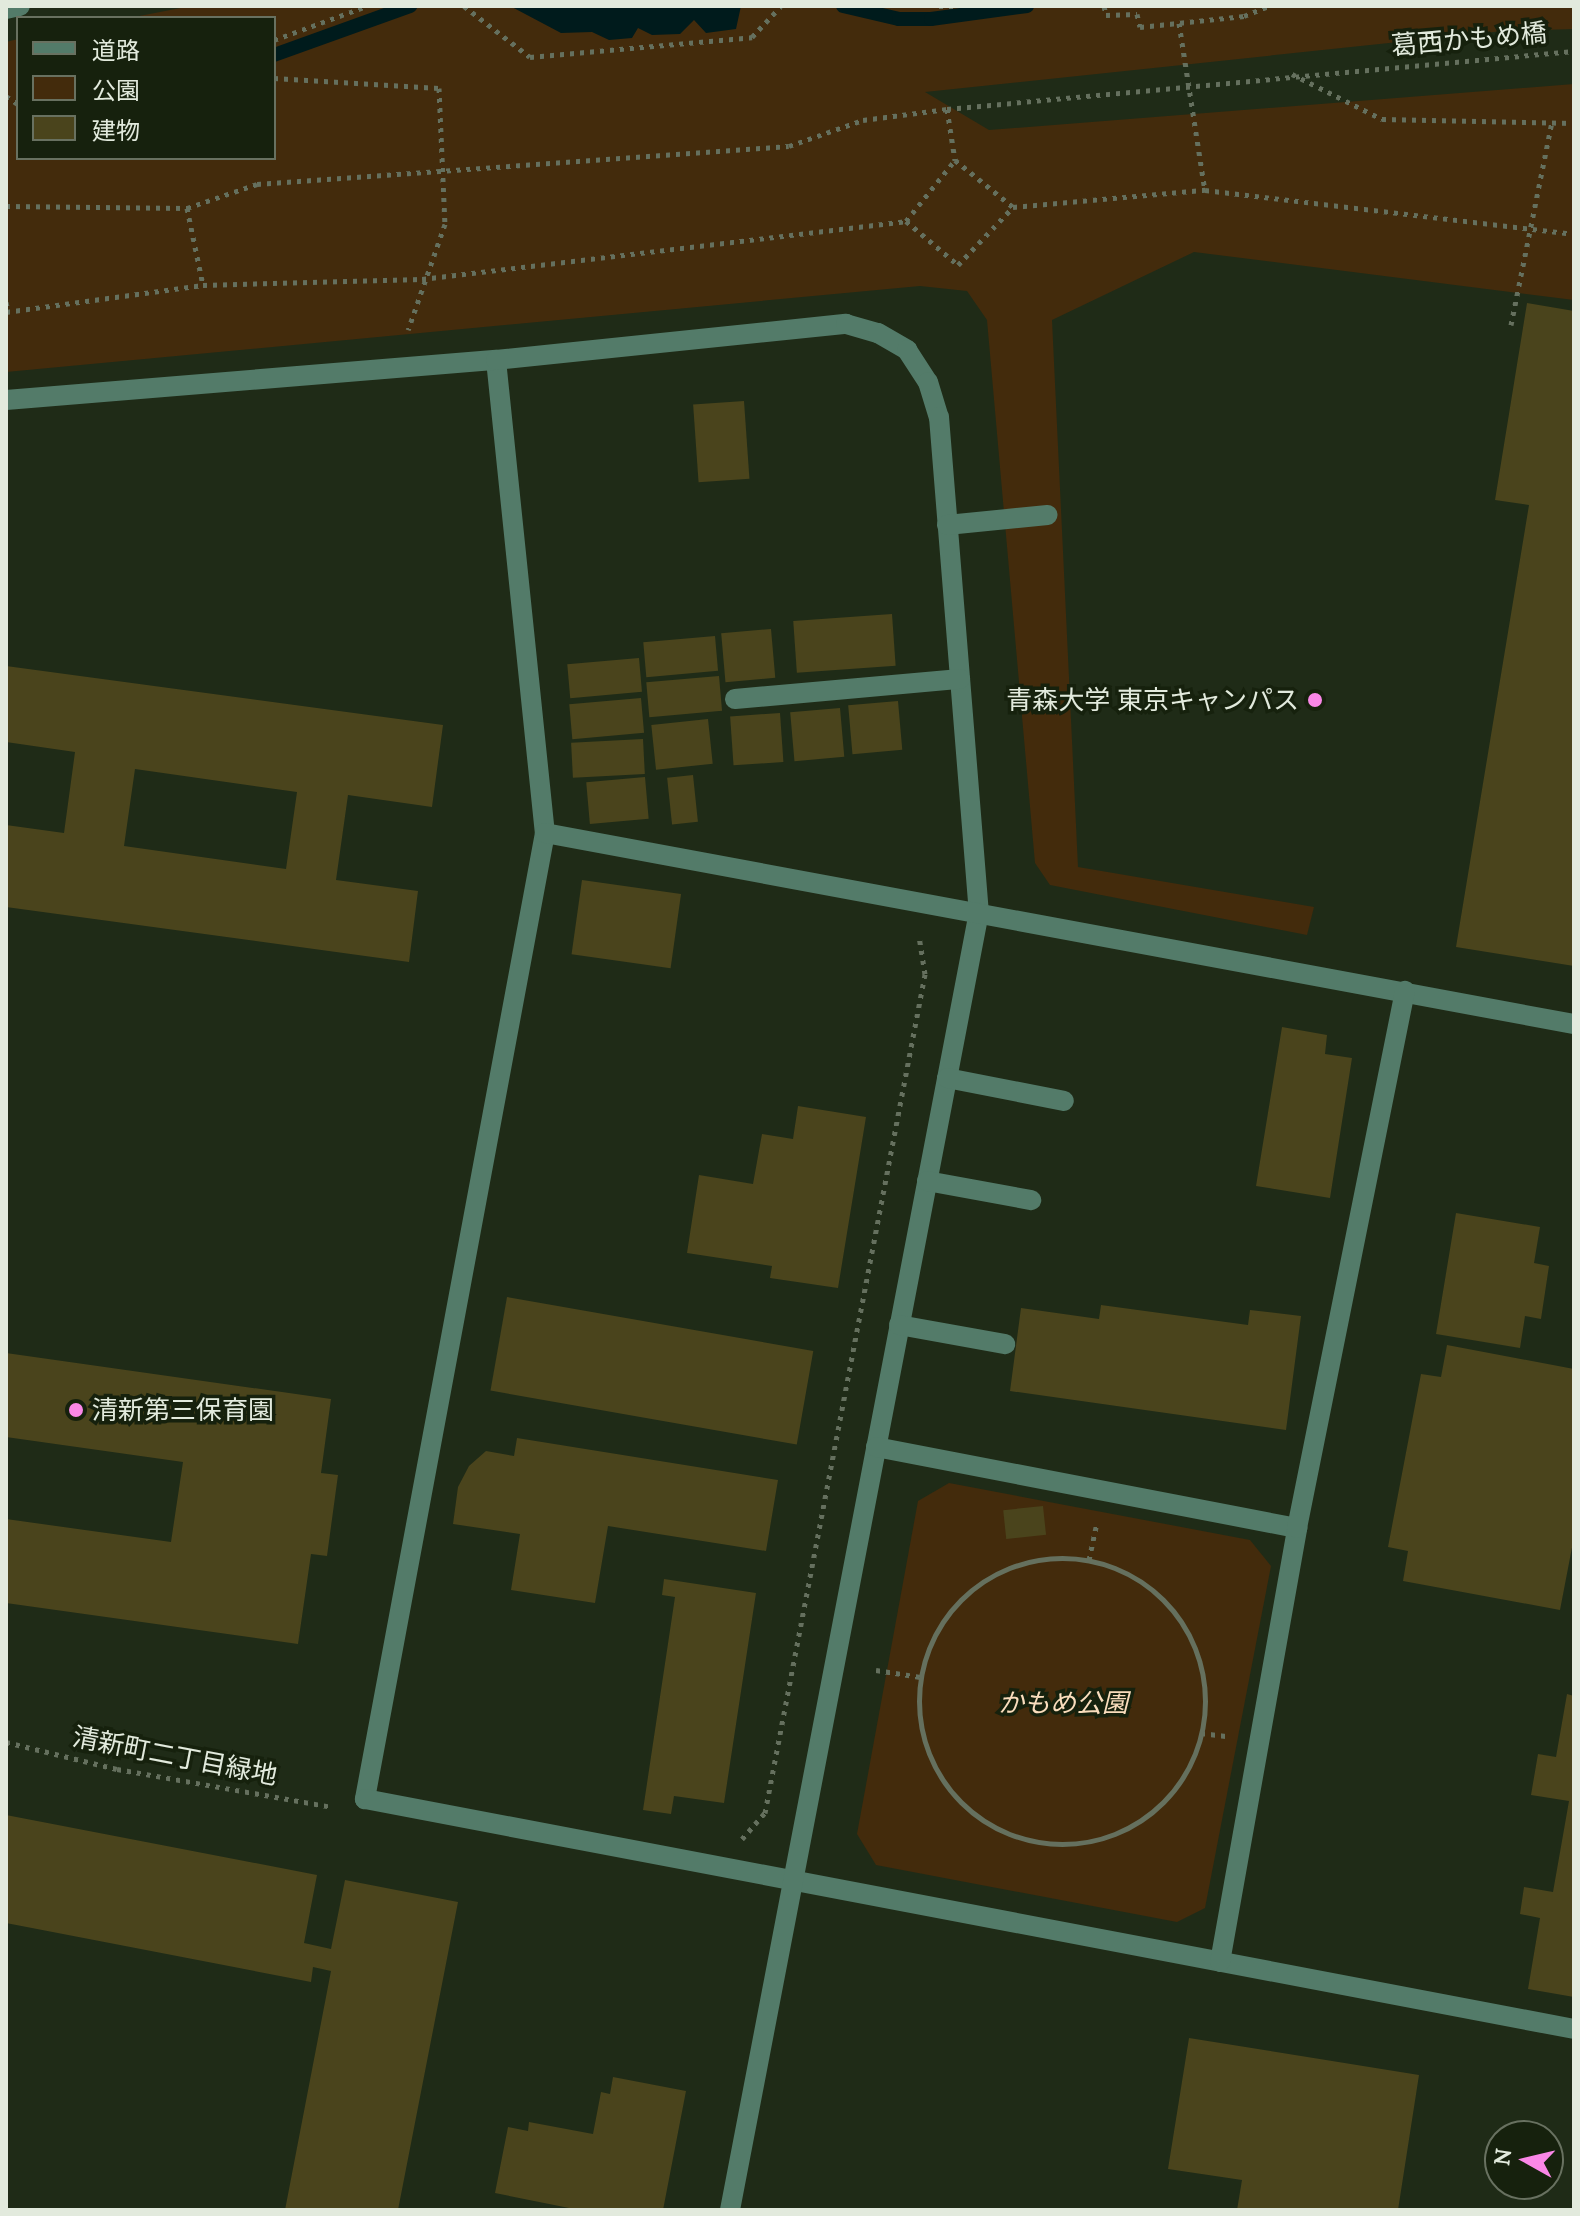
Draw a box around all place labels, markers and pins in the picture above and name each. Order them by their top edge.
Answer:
place label: 青森大学 東京キャンパス [1006,684,1299,716]
marker: 青森大学 東京キャンパス [1306,691,1324,709]
place label: 清新第三保育園 [92,1394,274,1426]
marker: 清新第三保育園 [67,1401,85,1419]

